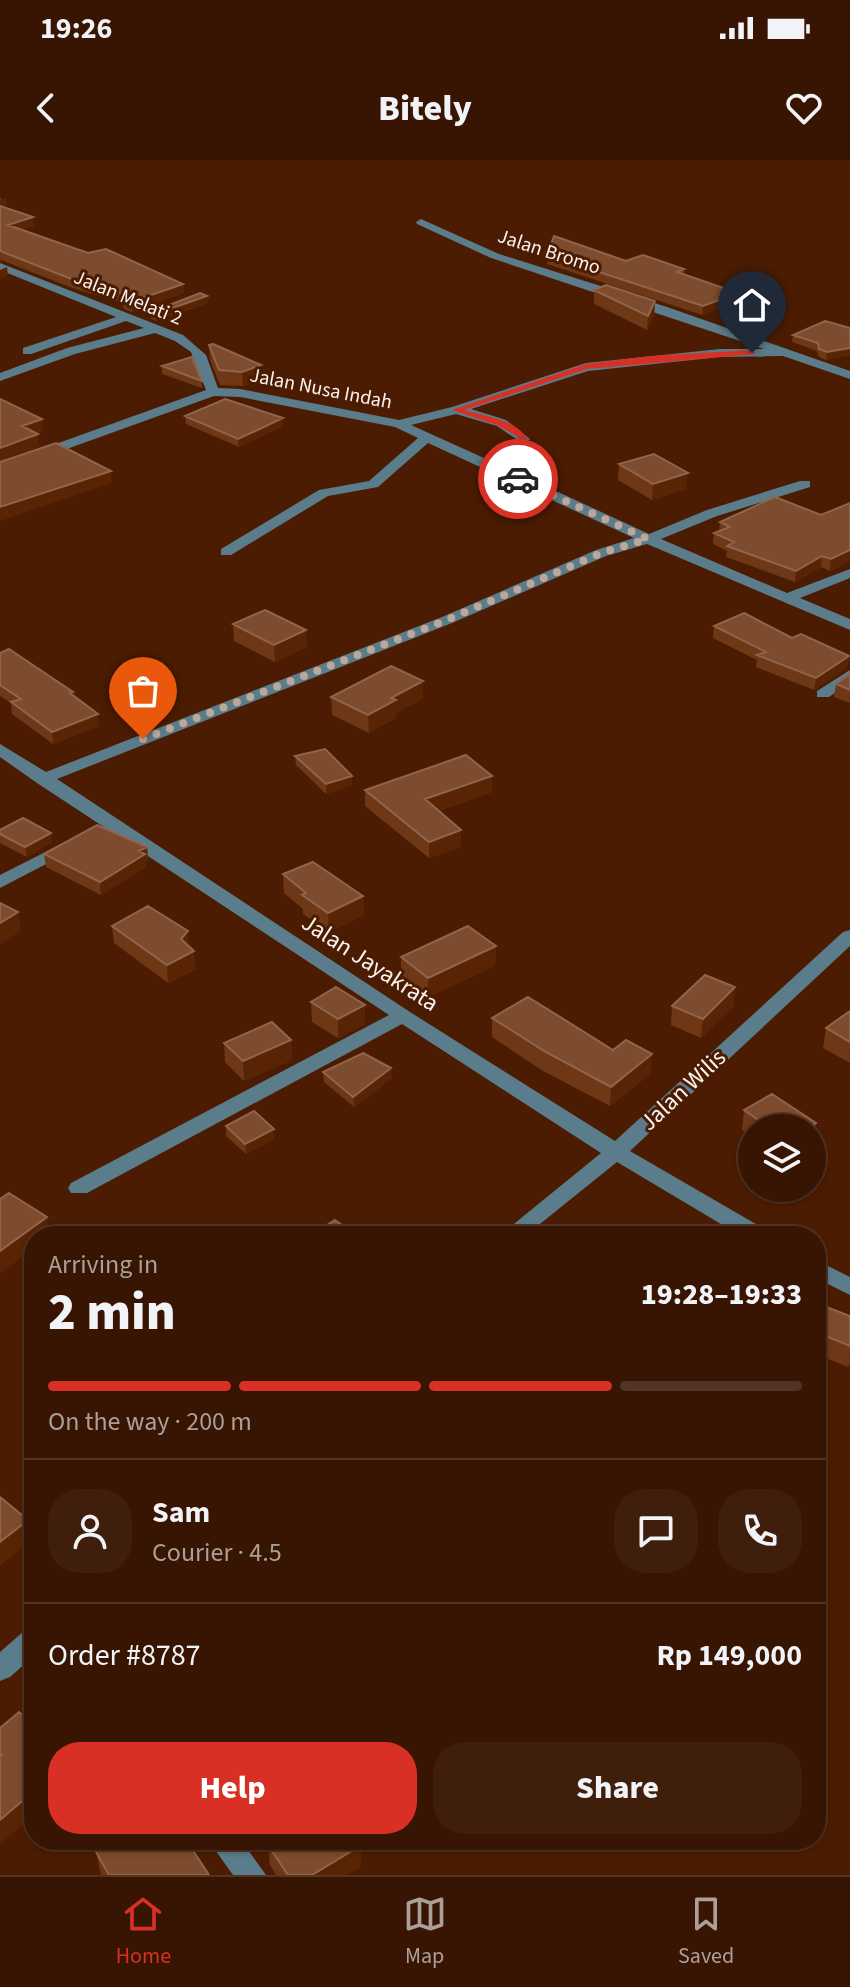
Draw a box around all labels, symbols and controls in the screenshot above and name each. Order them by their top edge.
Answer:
text: 19:26 [40,7,112,50]
text: Bitely [378,83,472,134]
icon: back [24,86,68,130]
icon: heart [782,86,826,130]
street label: Jalan Bromo [494,222,604,282]
street label: Jalan Melati 2 [70,264,186,332]
pin [718,271,786,353]
icon: home [730,283,774,327]
street label: Jalan Nusa Indah [247,361,395,417]
courier [478,439,558,519]
icon: car [496,457,540,501]
pin [109,657,177,739]
icon: bag [121,669,165,713]
street label: Jalan Jayakrata [295,905,445,1021]
street label: Jalan Wilis [632,1041,734,1139]
map controls [738,1114,826,1202]
button: layers [738,1114,826,1202]
text: Arriving in [48,1246,158,1283]
text: 19:28–19:33 [641,1273,802,1316]
text: 2 min [48,1276,176,1350]
text: On the way · 200 m [48,1403,252,1440]
button: person [48,1489,132,1573]
button: chat [614,1489,698,1573]
button: phone [718,1489,802,1573]
text: Sam [152,1491,210,1534]
text: Courier · 4.5 [152,1534,282,1571]
text: Order #8787 [48,1634,201,1677]
text: Rp 149,000 [656,1634,802,1677]
button: Help [48,1742,417,1834]
button: Share [433,1742,802,1834]
tab: Home [116,1892,171,1972]
tab: Map [403,1892,447,1972]
tab: Saved [678,1892,734,1972]

